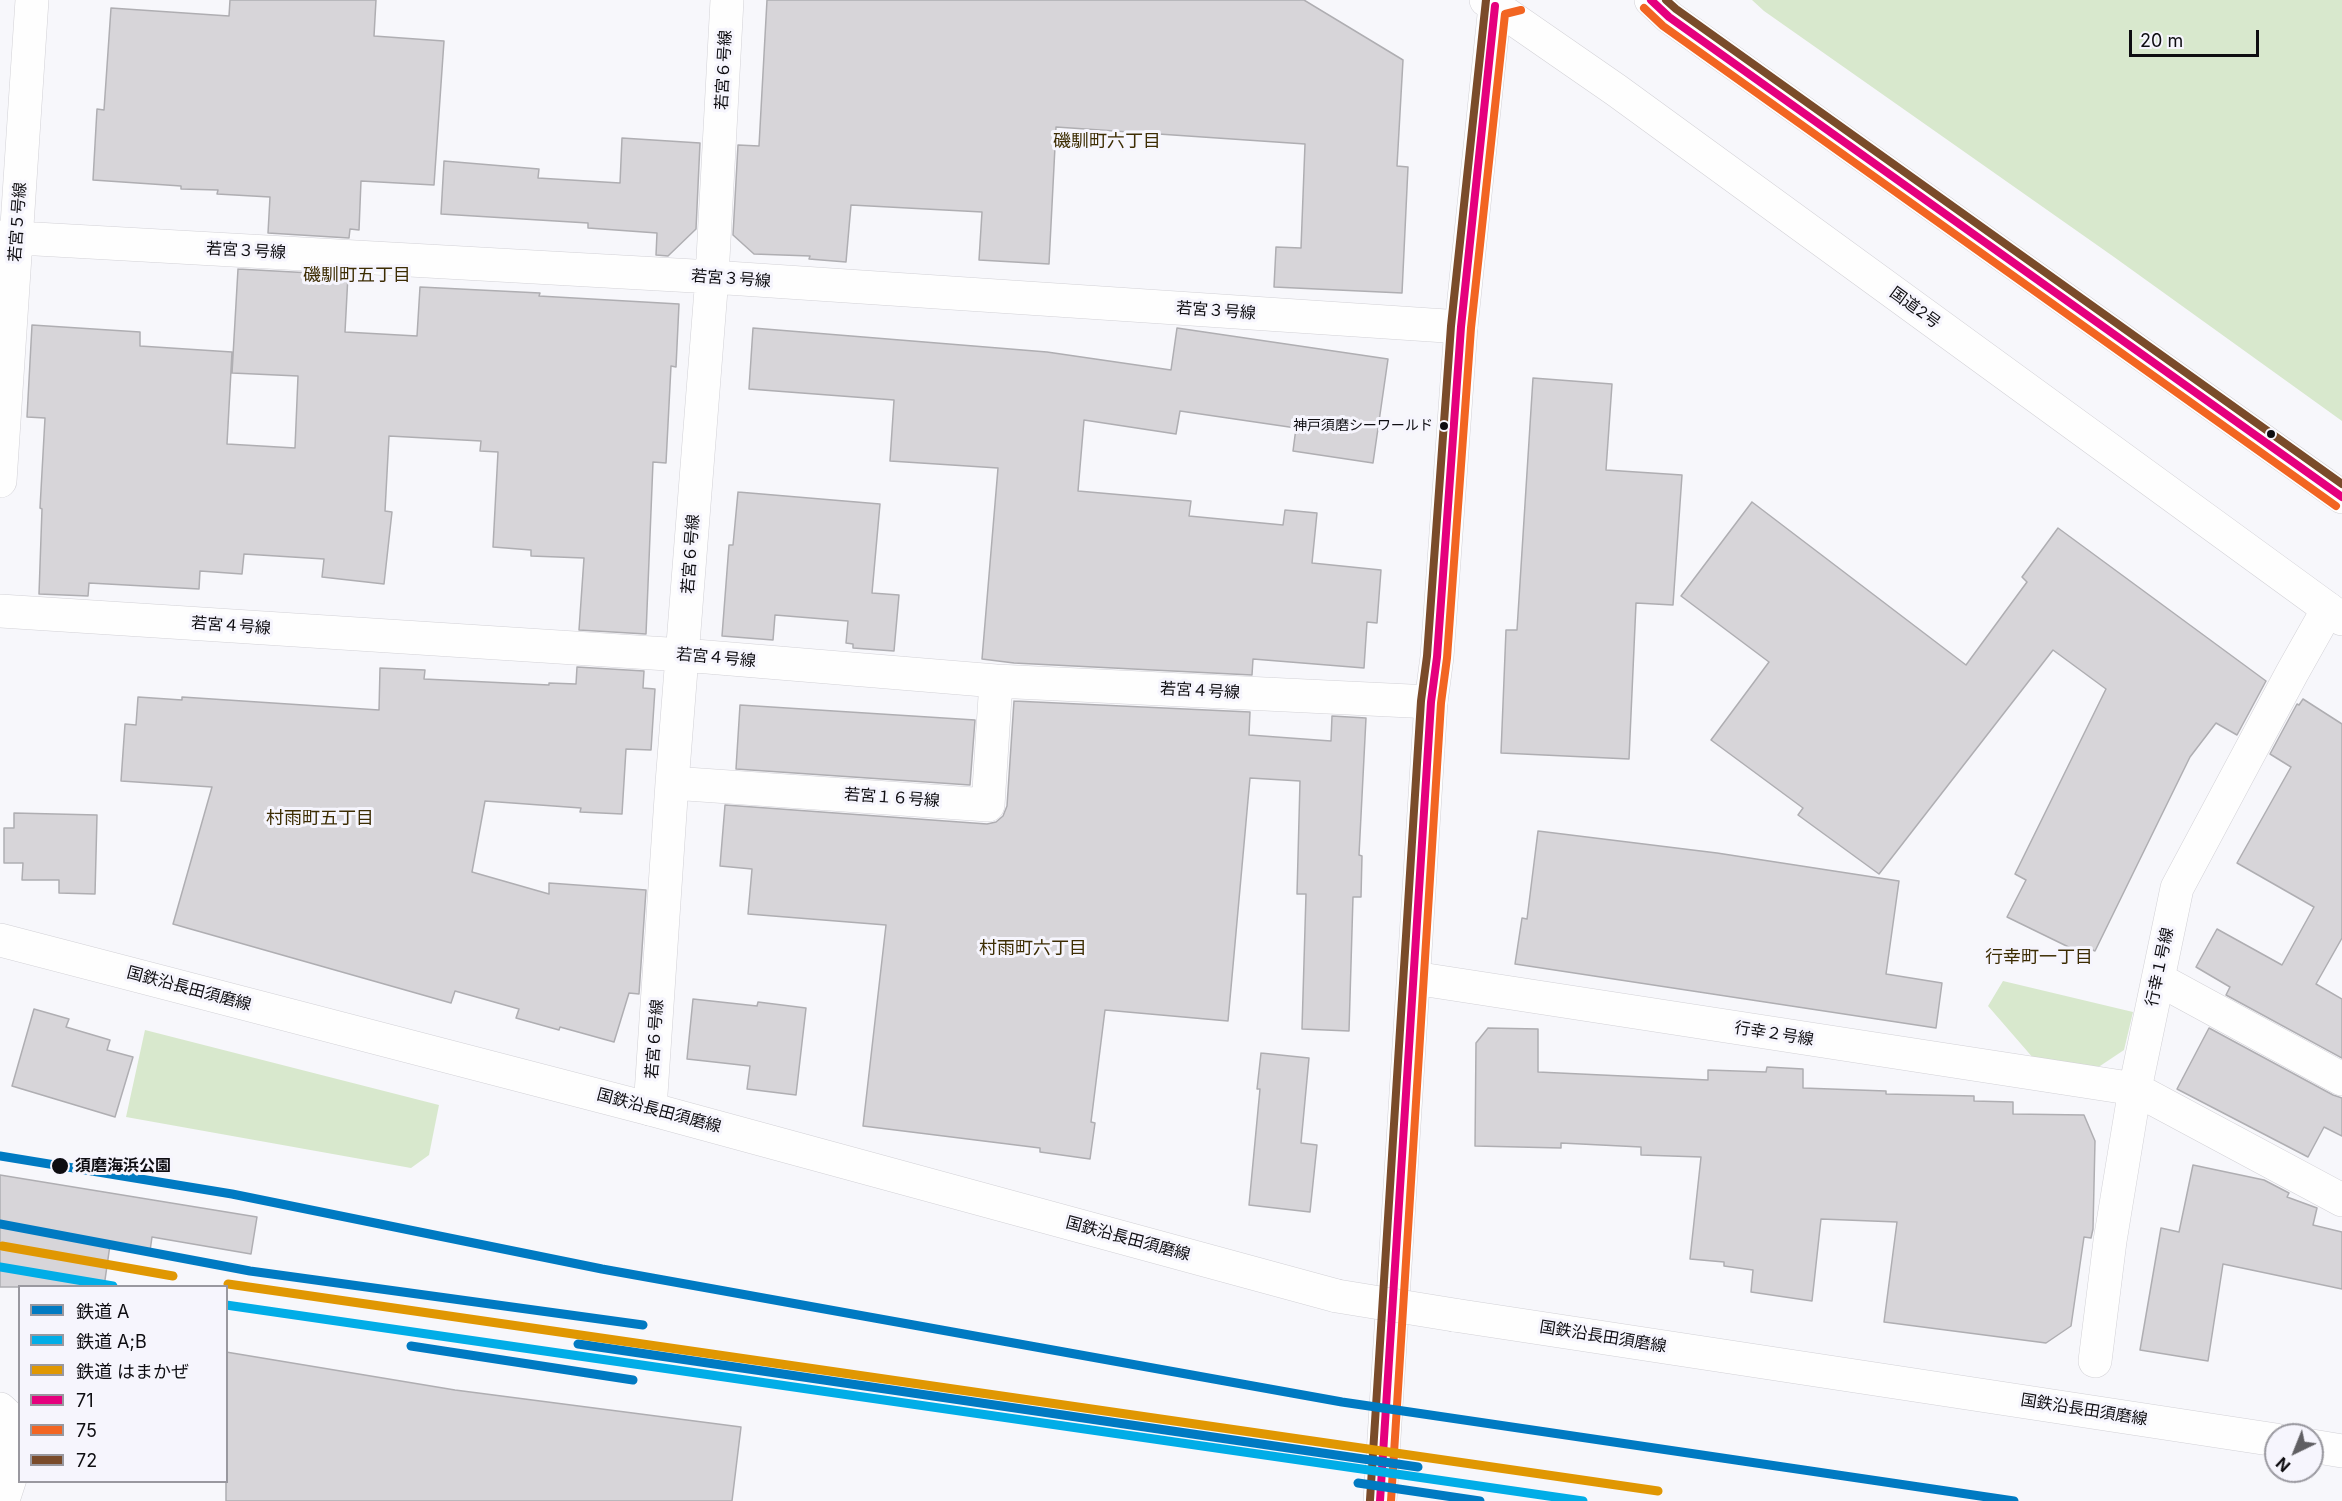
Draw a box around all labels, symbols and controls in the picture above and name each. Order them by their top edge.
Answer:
scale bar [2132,18,2262,56]
street label: 若宮６号線 [712,30,736,110]
text: 20 m [2140,30,2183,51]
district label: 磯馴町六丁目 [1053,131,1161,153]
street label: 若宮５号線 [6,181,30,263]
street label: 若宮３号線 [206,239,286,263]
district label: 磯馴町五丁目 [303,265,411,287]
street label: 若宮３号線 [690,267,772,291]
street label: 国道2号 [1886,283,1944,333]
street label: 若宮３号線 [1175,299,1257,323]
place label: 神戸須磨シーワールド [1293,418,1433,434]
marker: 神戸須磨シーワールド [1438,420,1450,432]
unlabelled marker [2265,428,2277,440]
street label: 若宮６号線 [679,513,703,595]
street label: 若宮４号線 [190,614,272,638]
street label: 若宮４号線 [675,645,757,671]
street label: 若宮４号線 [1160,679,1240,703]
street label: 若宮１６号線 [843,785,941,811]
district label: 村雨町五丁目 [266,808,374,830]
street label: 行幸１号線 [2142,926,2178,1008]
district label: 村雨町六丁目 [979,938,1087,960]
district label: 行幸町一丁目 [1985,947,2093,969]
street label: 国鉄沿長田須磨線 [125,963,253,1015]
street label: 若宮６号線 [643,998,667,1080]
street label: 行幸２号線 [1733,1018,1815,1050]
street label: 国鉄沿長田須磨線 [595,1085,723,1137]
marker: 須磨海浜公園 [50,1156,70,1176]
place label: 須磨海浜公園 [75,1156,171,1176]
street label: 国鉄沿長田須磨線 [1064,1213,1192,1265]
legend [18,1285,228,1483]
text: 鉄道 A [76,1301,129,1322]
street label: 国鉄沿長田須磨線 [1538,1318,1668,1356]
text: 鉄道 A;B [76,1331,147,1352]
text: 鉄道 はまかぜ [76,1361,189,1382]
text: 71 [76,1390,94,1411]
street label: 国鉄沿長田須磨線 [2019,1391,2149,1429]
text: 75 [76,1420,97,1441]
north arrow [2264,1423,2324,1483]
text: 72 [76,1450,97,1471]
text: N [2272,1453,2294,1476]

